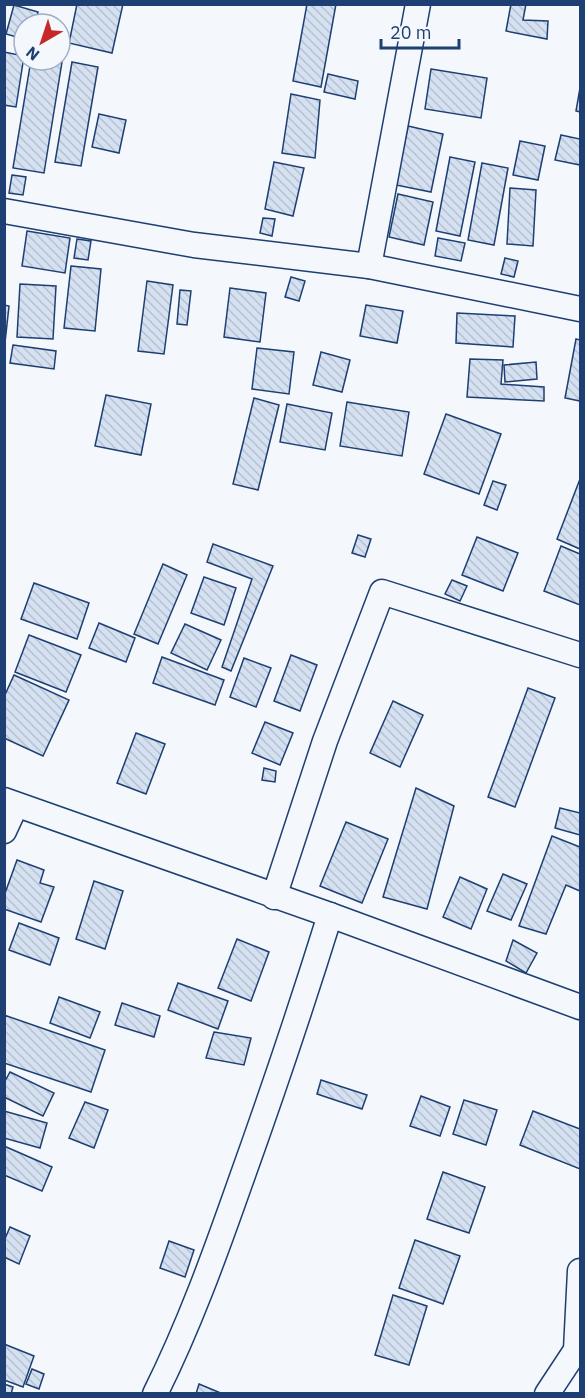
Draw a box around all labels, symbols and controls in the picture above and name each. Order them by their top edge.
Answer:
north arrow [12,12,72,72]
scale bar [381,12,459,50]
text: 20 m [390,21,432,44]
text: N [22,42,43,65]

